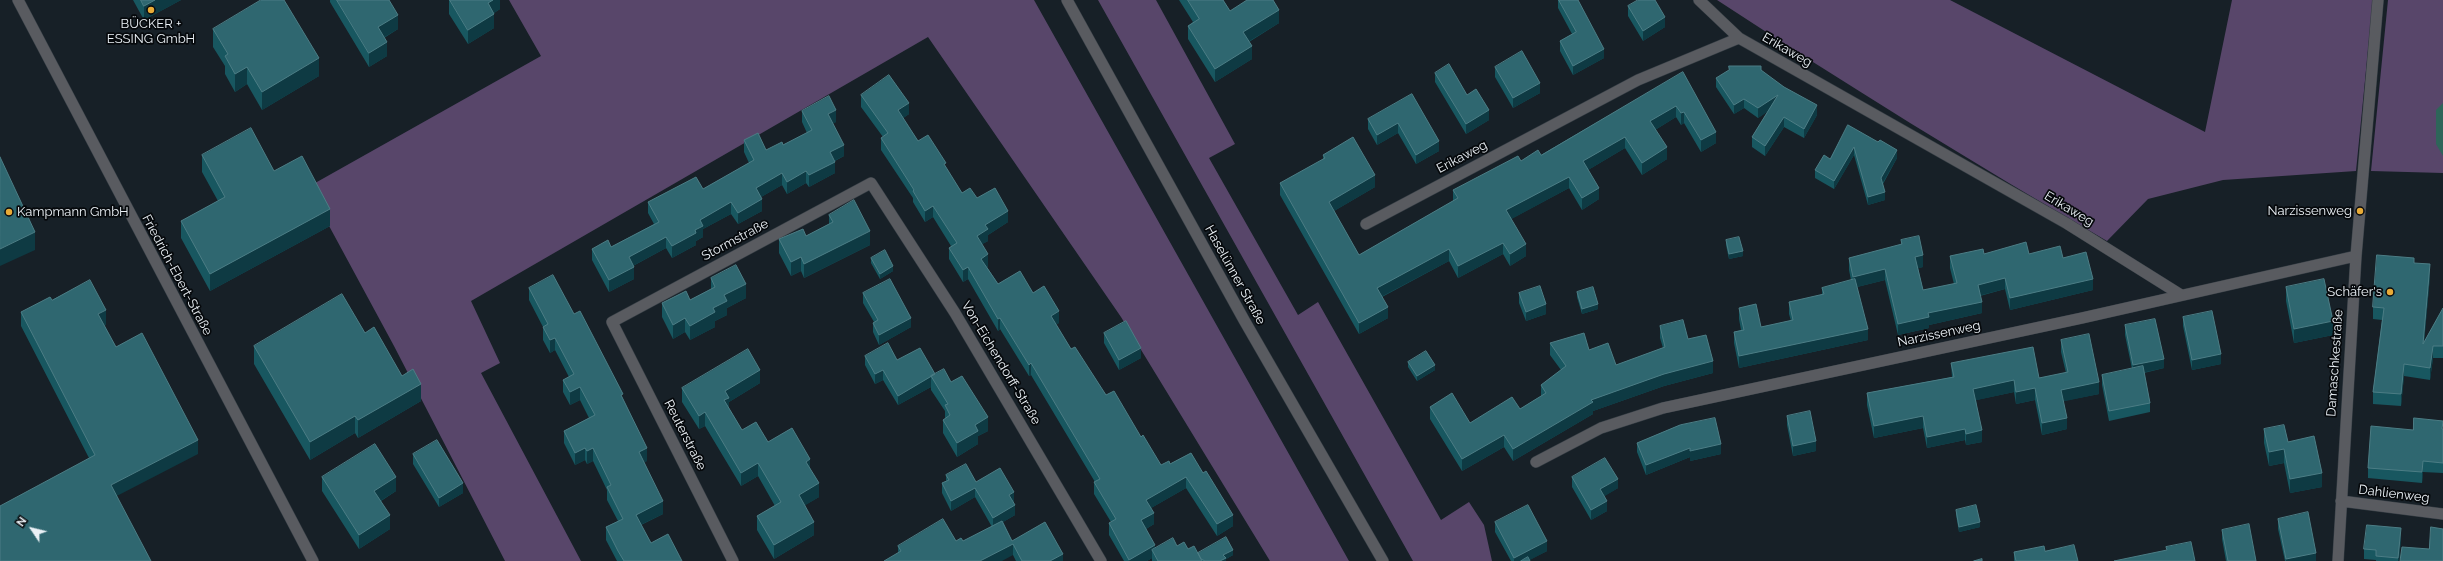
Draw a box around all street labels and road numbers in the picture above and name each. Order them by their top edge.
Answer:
street label: Erikaweg [1759,30,1815,70]
street label: Erikaweg [1434,137,1490,177]
street label: Erikaweg [2041,188,2097,230]
street label: Friedrich-Ebert-Straße [139,212,215,338]
street label: Stormstraße [699,216,771,264]
street label: Haselünner Straße [1201,223,1269,327]
street label: Von-Eichendorff-Straße [958,299,1044,427]
street label: Damaschkestraße [2323,309,2347,417]
street label: Narzissenweg [1896,318,1982,350]
street label: Reuterstraße [661,397,709,473]
street label: Dahlienweg [2358,482,2430,506]

